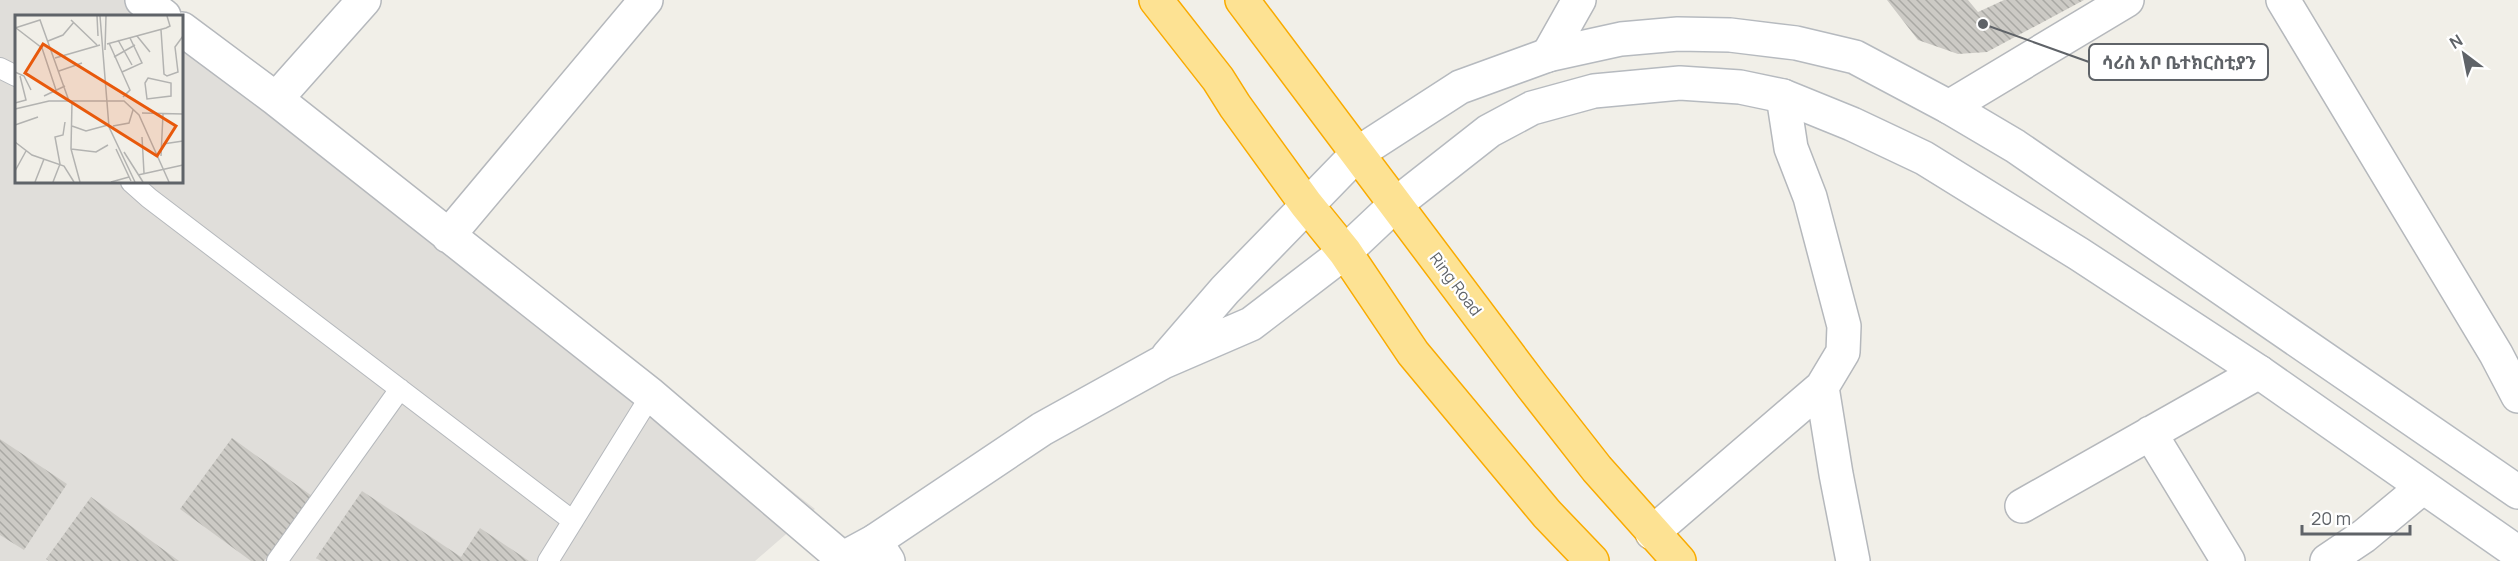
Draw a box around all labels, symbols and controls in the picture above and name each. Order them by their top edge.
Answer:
inset map [15,15,183,183]
north arrow [2434,24,2494,84]
text: N [2445,29,2467,54]
callout: ሳሪስ አቦ ቤተክርስቲያን [2089,44,2268,80]
text: ሳሪስ አቦ ቤተክርስቲያን [2102,50,2256,74]
street label: Ring Road [1425,248,1487,320]
scale bar [2302,498,2410,536]
text: 20 m [2311,506,2351,530]

